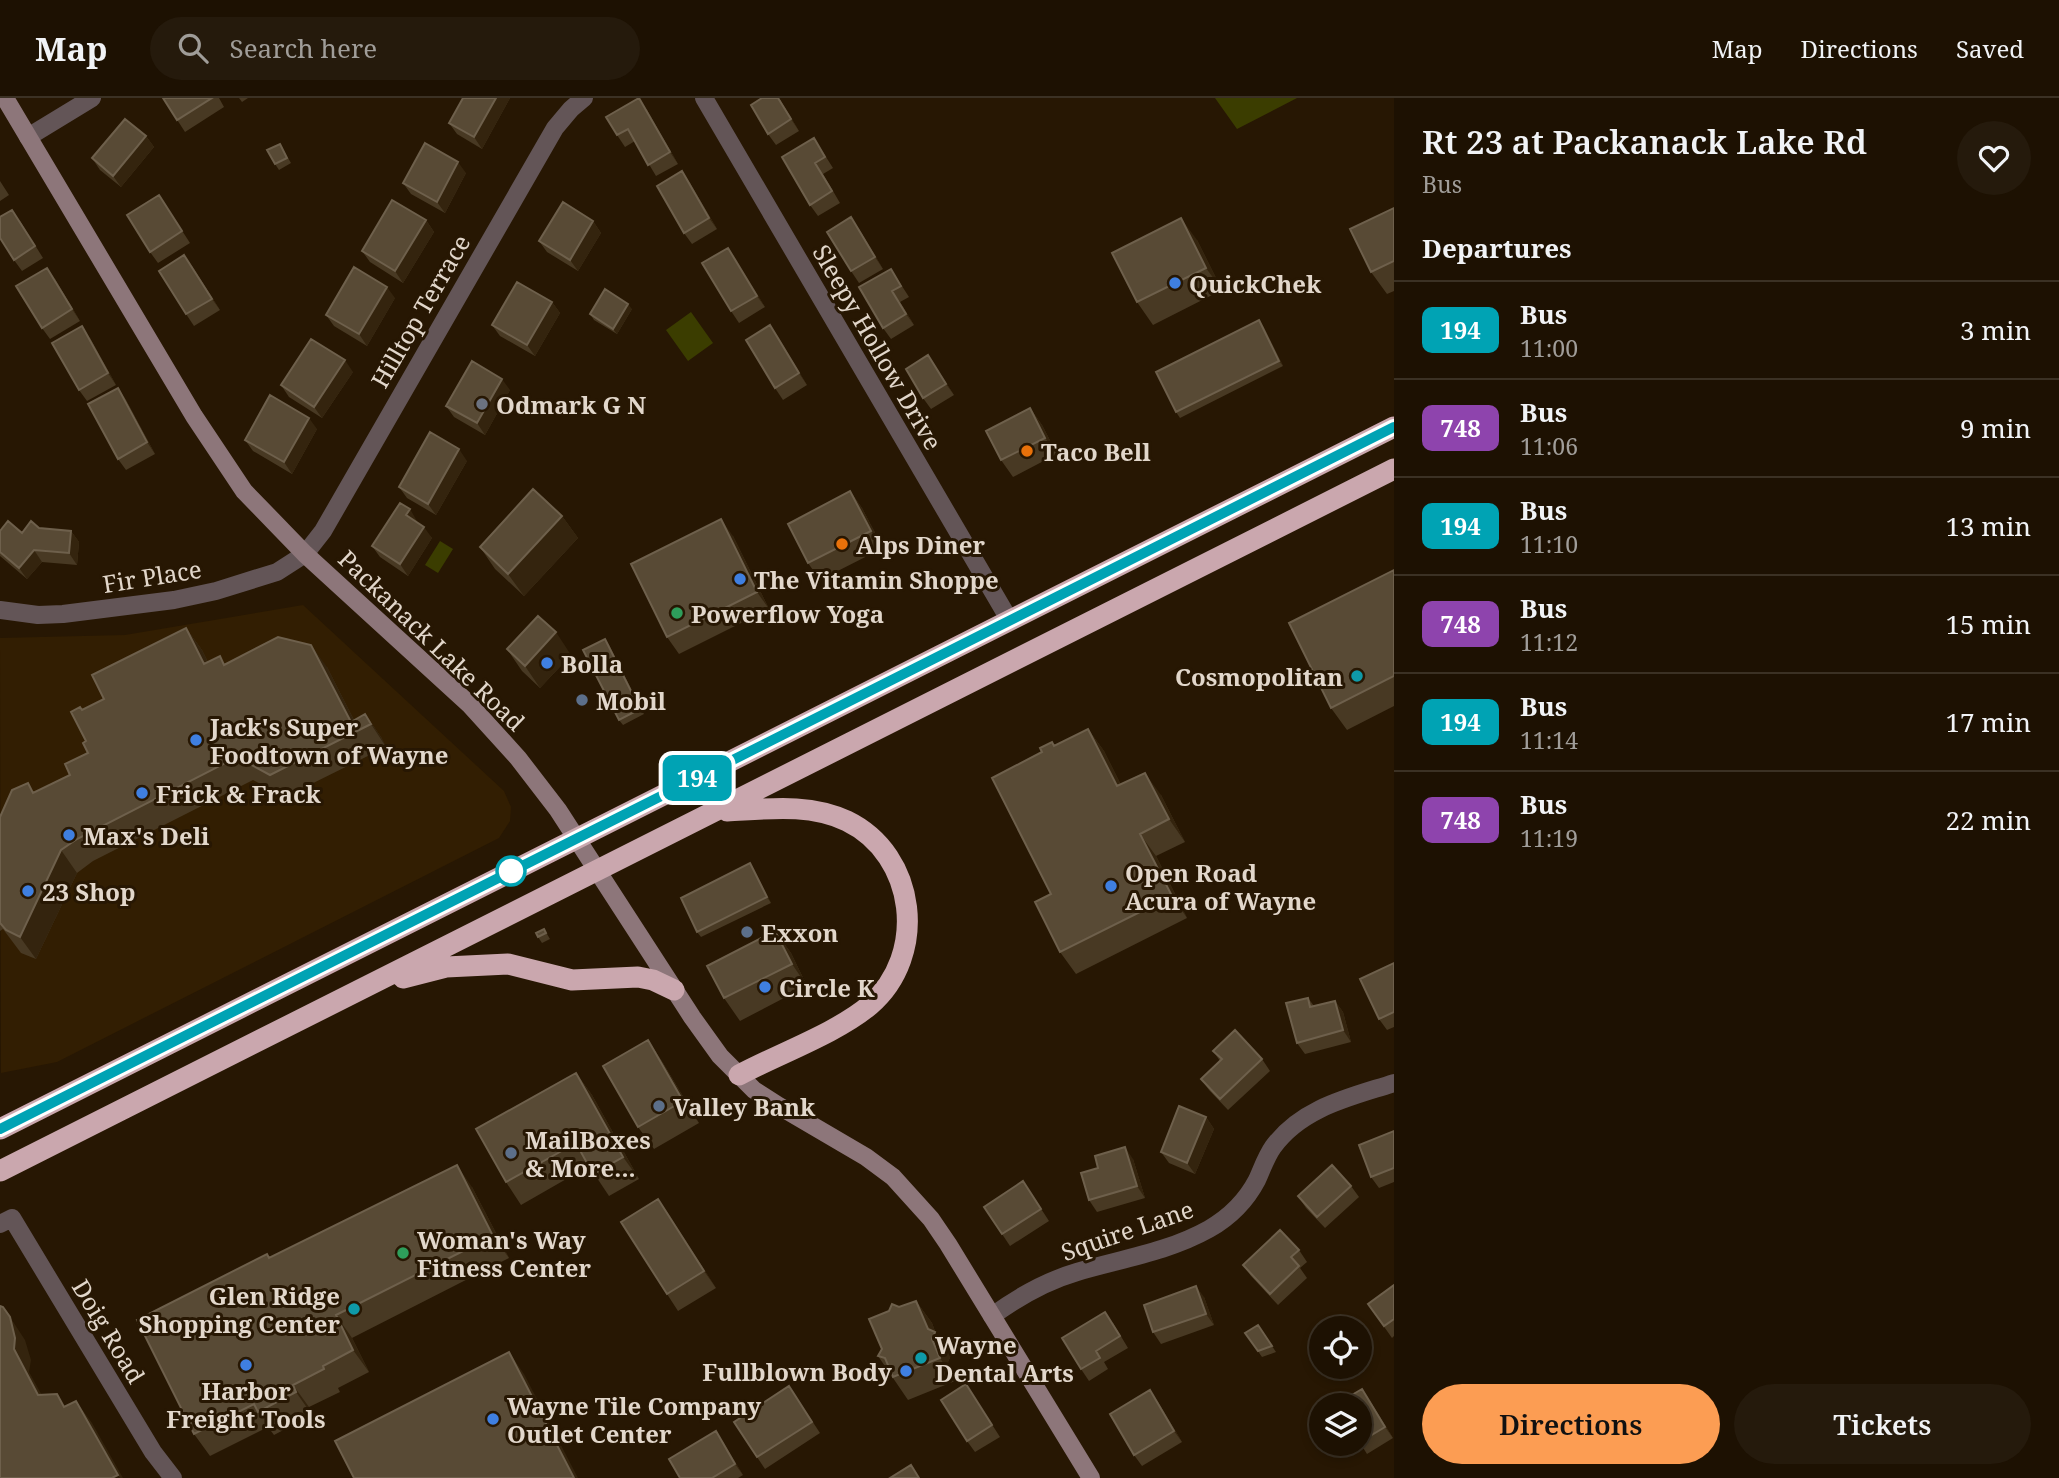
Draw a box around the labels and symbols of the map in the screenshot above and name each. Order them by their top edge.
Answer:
street label: Hilltop Terrace [363,228,477,394]
street label: Sleepy Hollow Drive [806,238,950,456]
place label: QuickChek [1189,267,1322,300]
marker: QuickChek [1167,275,1183,291]
place label: Odmark G N [496,388,646,421]
marker: Odmark G N [474,396,490,412]
place label: Taco Bell [1041,435,1151,468]
marker: Taco Bell [1019,443,1035,459]
place label: Alps Diner [856,528,985,561]
marker: Alps Diner [834,536,850,552]
street label: Packanack Lake Road [332,542,533,738]
street label: Fir Place [100,552,204,600]
place label: The Vitamin Shoppe [754,563,999,596]
marker: The Vitamin Shoppe [732,571,748,587]
place label: Powerflow Yoga [691,597,884,630]
marker: Powerflow Yoga [669,605,685,621]
place label: Bolla [561,647,623,680]
marker: Bolla [539,655,555,671]
place label: Cosmopolitan [1175,660,1343,693]
marker: Cosmopolitan [1349,668,1365,684]
place label: Mobil [596,684,667,717]
marker: Mobil [574,692,590,708]
place label: Jack's Super Foodtown of Wayne [209,710,449,771]
marker: Jack's Super Foodtown of Wayne [188,732,204,748]
line badge: 194 [657,755,737,801]
place label: Frick & Frack [156,777,322,810]
marker: Frick & Frack [134,785,150,801]
place label: Max's Deli [83,819,210,852]
marker: Max's Deli [61,827,77,843]
unlabelled marker [496,856,526,886]
place label: Open Road Acura of Wayne [1125,856,1316,917]
place label: 23 Shop [42,875,135,908]
marker: Open Road Acura of Wayne [1103,878,1119,894]
marker: 23 Shop [20,883,36,899]
place label: Exxon [761,916,838,949]
marker: Exxon [739,924,755,940]
place label: Circle K [779,971,875,1004]
marker: Circle K [757,979,773,995]
place label: Valley Bank [673,1090,816,1123]
marker: Valley Bank [651,1098,667,1114]
place label: MailBoxes & More... [525,1123,651,1184]
marker: MailBoxes & More... [503,1145,519,1161]
street label: Squire Lane [1056,1192,1198,1268]
place label: Woman's Way Fitness Center [417,1223,591,1284]
marker: Woman's Way Fitness Center [395,1245,411,1261]
street label: Doig Road [65,1273,153,1389]
place label: Glen Ridge Shopping Center [138,1279,340,1340]
marker: Glen Ridge Shopping Center [346,1301,362,1317]
place label: Wayne Dental Arts [935,1328,1074,1389]
marker: Wayne Dental Arts [913,1350,929,1366]
place label: Fullblown Body [702,1355,892,1388]
marker: Harbor Freight Tools [238,1357,254,1373]
marker: Fullblown Body [898,1363,914,1379]
place label: Harbor Freight Tools [166,1374,326,1435]
place label: Wayne Tile Company Outlet Center [507,1389,761,1450]
marker: Wayne Tile Company Outlet Center [485,1411,501,1427]

